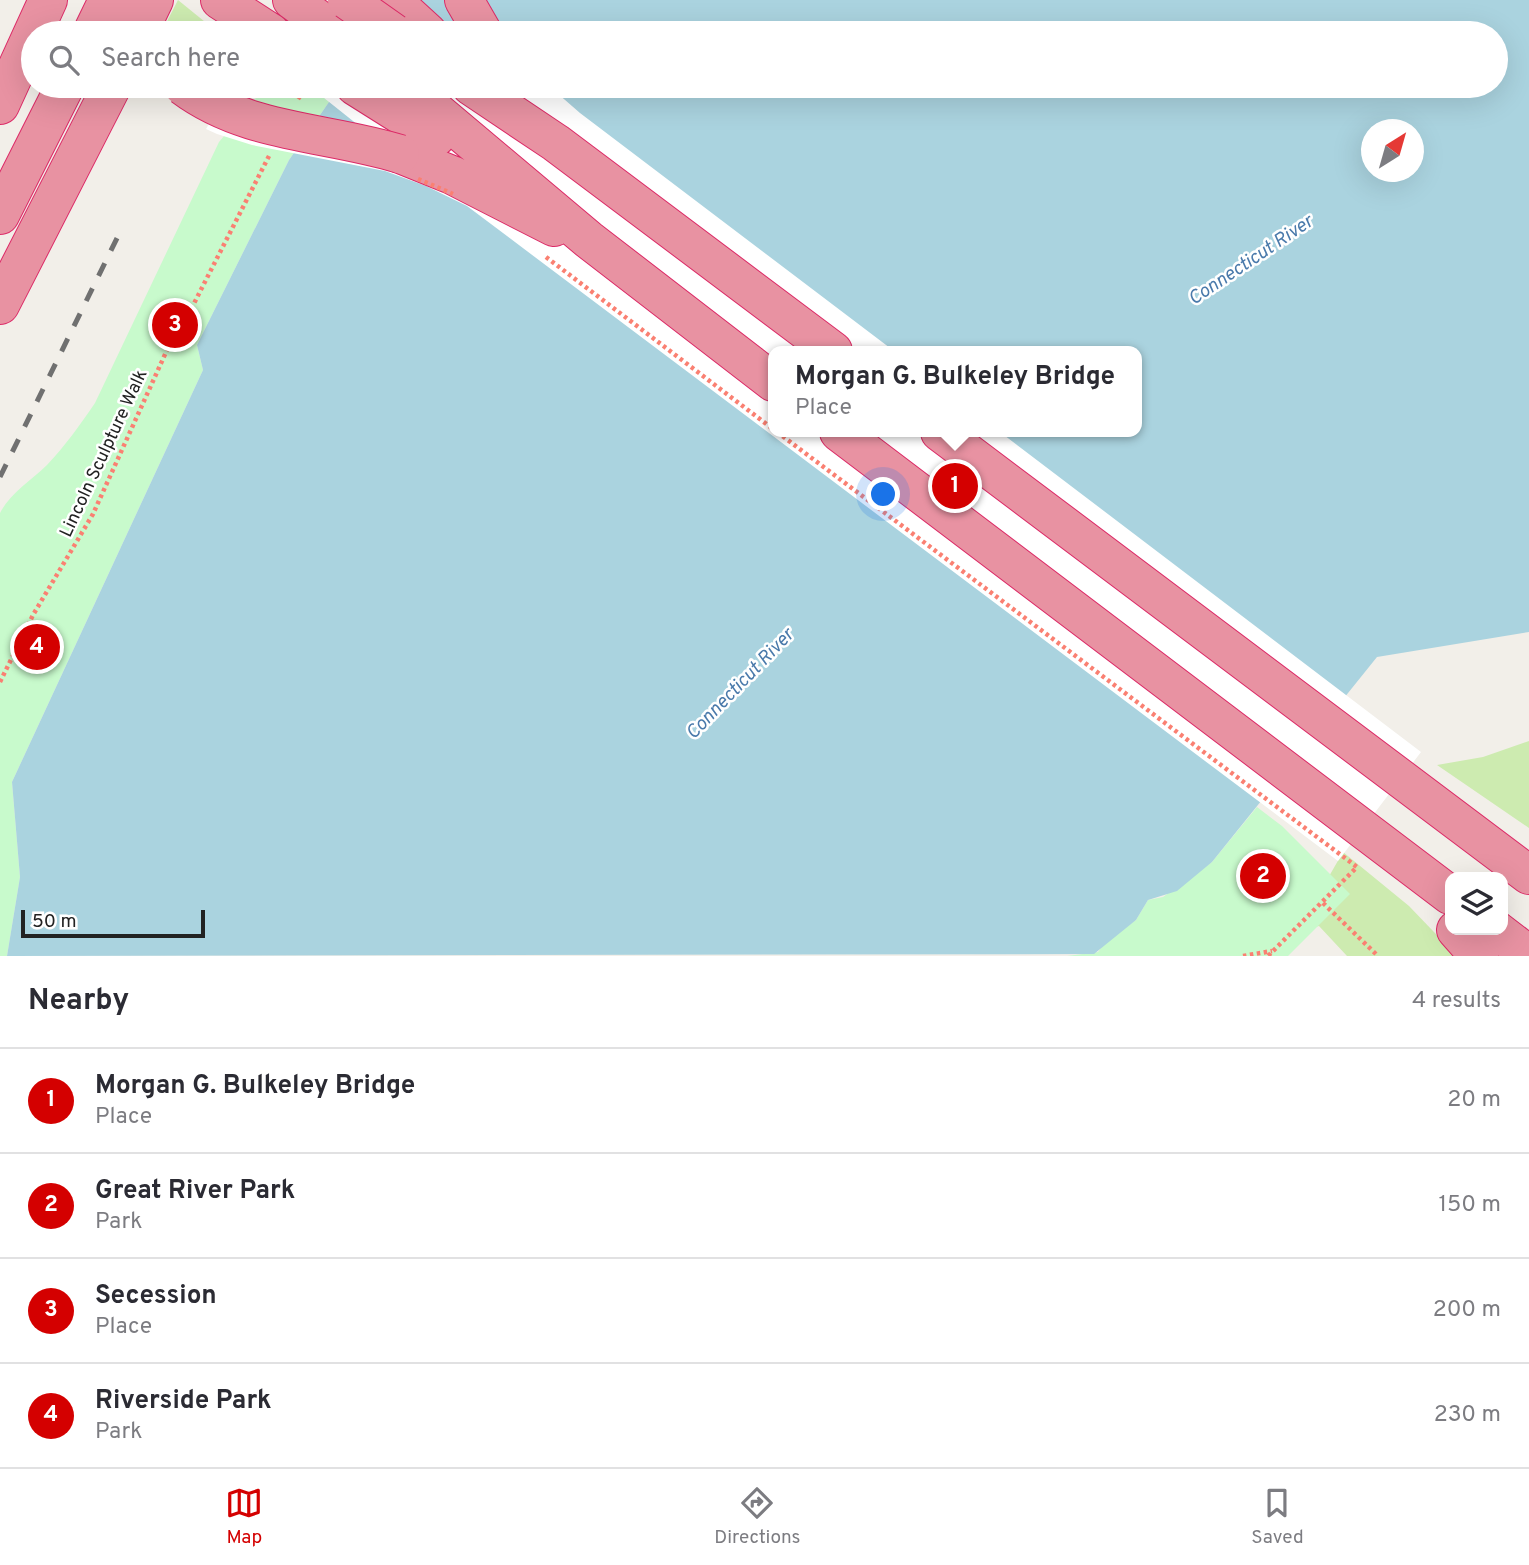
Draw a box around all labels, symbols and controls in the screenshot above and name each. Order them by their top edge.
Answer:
search box [21,21,1508,98]
icon: search [45,41,83,79]
text: Search here [101,43,240,76]
north arrow [1361,119,1424,182]
water label: Connecticut River [1184,209,1320,311]
pin: 3 [152,299,198,351]
popup [768,346,1142,437]
text: Morgan G. Bulkeley Bridge [795,361,1115,394]
street label: Lincoln Sculpture Walk [55,366,153,541]
text: Place [795,394,852,423]
pin: 1 [932,460,978,512]
your location [866,477,900,511]
pin: 4 [14,621,60,673]
water label: Connecticut River [681,622,801,745]
pin: 2 [1240,850,1286,902]
map controls [1445,872,1508,935]
button: layers [1445,872,1508,935]
scale bar [21,907,205,939]
text: 50 m [32,910,77,934]
text: Nearby [28,983,129,1020]
text: 4 results [1412,987,1501,1016]
text: Morgan G. Bulkeley Bridge [95,1070,415,1103]
text: 1 [46,1086,56,1115]
text: 20 m [1447,1086,1501,1115]
text: Place [95,1103,152,1132]
text: Great River Park [95,1175,295,1208]
text: 2 [44,1191,58,1220]
text: 150 m [1439,1191,1501,1220]
text: Park [95,1208,142,1237]
text: Secession [95,1280,217,1313]
text: 3 [44,1296,58,1325]
text: 200 m [1433,1296,1501,1325]
text: Place [95,1313,152,1342]
text: Riverside Park [95,1385,272,1418]
text: 4 [44,1401,58,1430]
text: 230 m [1434,1401,1501,1430]
text: Park [95,1418,142,1447]
tab: Map [225,1484,263,1550]
tab: Directions [714,1484,801,1550]
tab: Saved [1251,1484,1304,1550]

